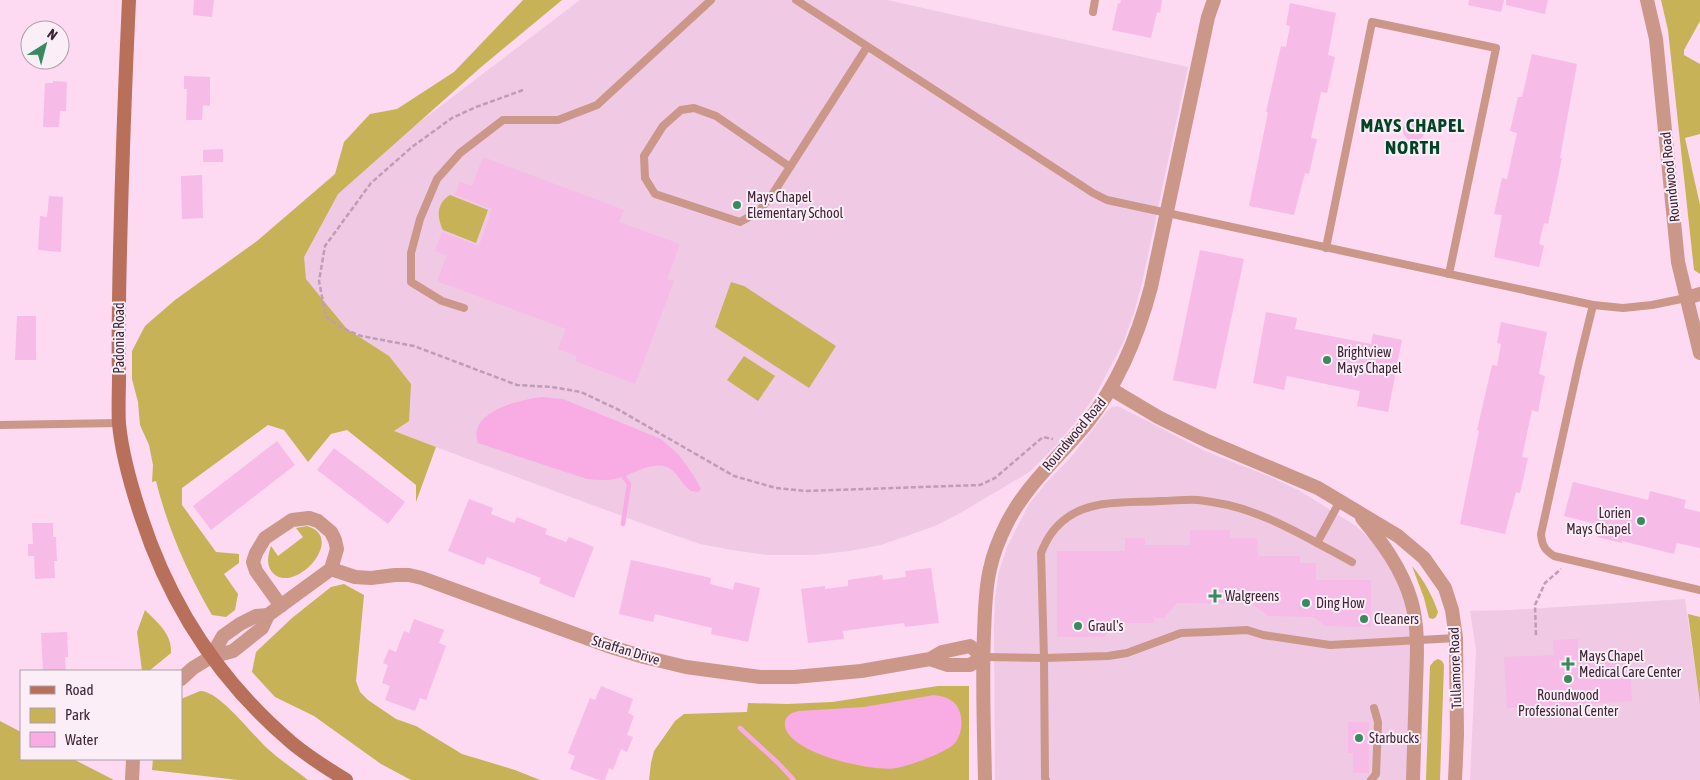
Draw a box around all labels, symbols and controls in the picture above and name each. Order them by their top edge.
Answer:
north arrow [20,20,70,70]
text: N [45,26,61,43]
district label: MAYS CHAPEL NORTH [1361,114,1465,158]
street label: Roundwood Road [1657,131,1683,223]
place label: Mays Chapel Elementary School [747,189,843,221]
marker: Mays Chapel Elementary School [731,199,743,211]
street label: Padonia Road [111,302,127,374]
place label: Brightview Mays Chapel [1337,344,1402,376]
marker: Brightview Mays Chapel [1321,354,1333,366]
street label: Roundwood Road [1039,394,1109,474]
place label: Lorien Mays Chapel [1566,505,1631,537]
marker: Lorien Mays Chapel [1635,515,1647,527]
place label: Walgreens [1225,588,1279,604]
marker: Walgreens [1209,590,1221,602]
place label: Ding How [1316,595,1365,611]
marker: Ding How [1300,597,1312,609]
place label: Cleaners [1374,611,1419,627]
marker: Cleaners [1358,613,1370,625]
place label: Graul's [1088,618,1124,634]
marker: Graul's [1072,620,1084,632]
street label: Tullamore Road [1446,627,1464,709]
street label: Straffan Drive [590,632,662,668]
place label: Mays Chapel Medical Care Center [1579,648,1682,680]
marker: Mays Chapel Medical Care Center [1561,657,1575,671]
legend [20,670,182,760]
marker: Roundwood Professional Center [1562,673,1574,685]
text: Road [65,681,94,698]
place label: Roundwood Professional Center [1518,687,1619,719]
text: Park [65,706,90,723]
place label: Starbucks [1369,730,1419,746]
text: Water [65,731,98,748]
marker: Starbucks [1353,732,1365,744]

